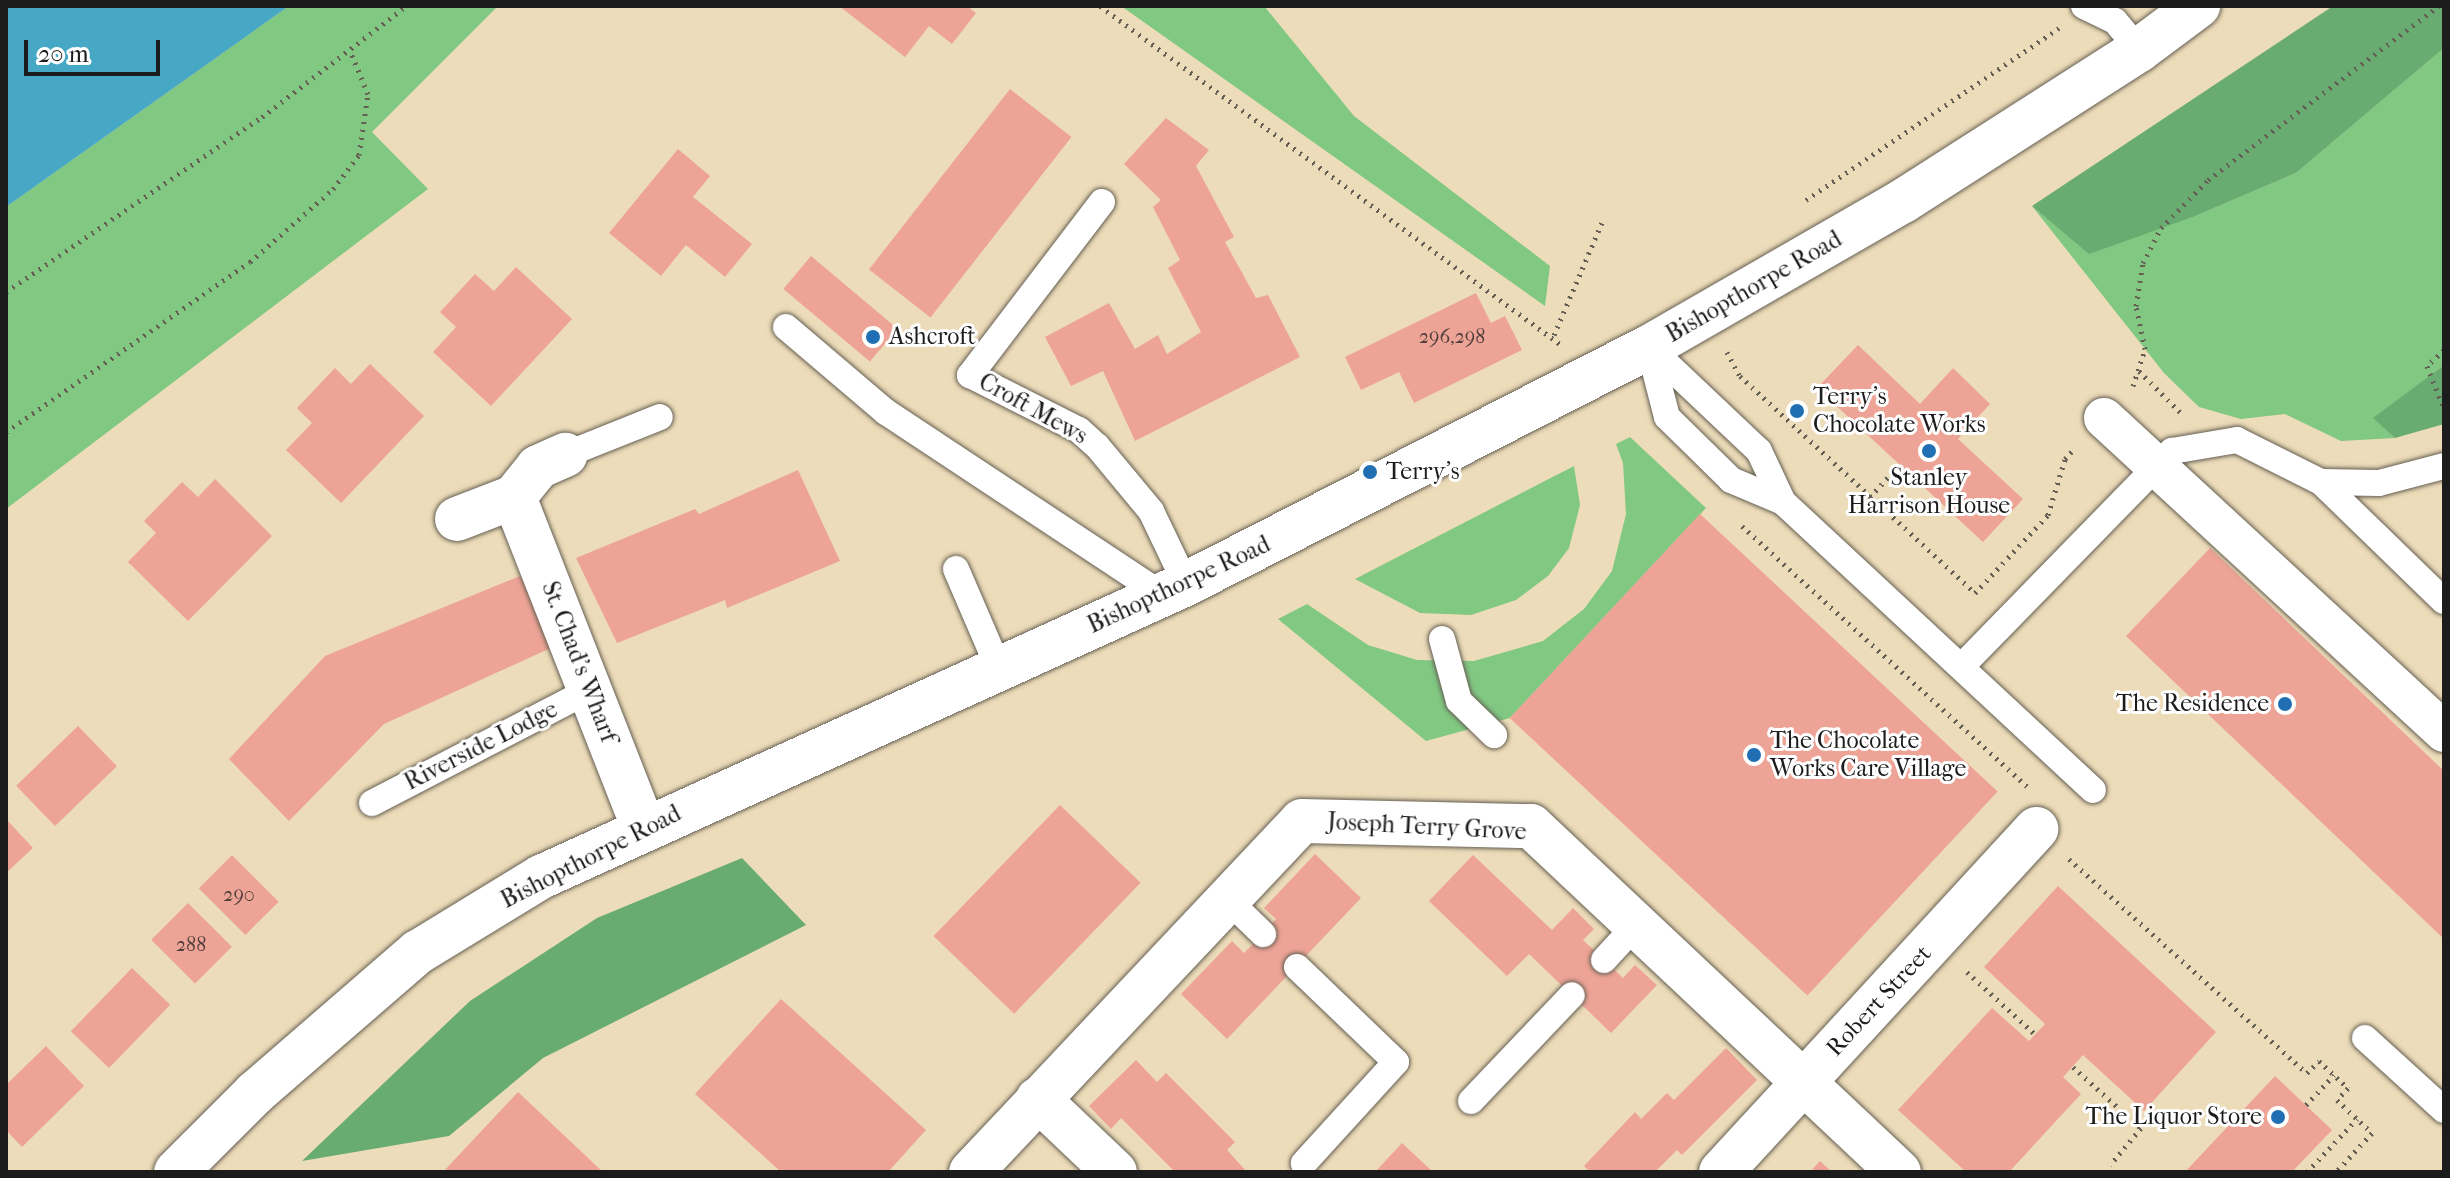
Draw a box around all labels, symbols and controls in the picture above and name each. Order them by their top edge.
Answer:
scale bar [28,24,164,74]
text: 20 m [38,40,89,68]
street label: Bishopthorpe Road [1661,225,1847,349]
place label: Ashcroft [889,323,976,351]
house number: 296,298 [1419,324,1485,348]
marker: Ashcroft [864,328,882,346]
street label: Croft Mews [974,367,1092,451]
place label: Terry's Chocolate Works [1813,383,1986,439]
marker: Terry's Chocolate Works [1788,402,1806,420]
marker: Stanley Harrison House [1920,442,1938,460]
place label: Terry's [1386,458,1460,486]
marker: Terry's [1361,463,1379,481]
place label: Stanley Harrison House [1848,464,2010,520]
street label: Bishopthorpe Road [1083,530,1275,640]
street label: St. Chad's Wharf [535,578,623,746]
place label: The Residence [2116,690,2269,718]
street label: Riverside Lodge [400,695,562,797]
marker: The Residence [2276,695,2294,713]
place label: The Chocolate Works Care Village [1770,727,1966,783]
marker: The Chocolate Works Care Village [1745,746,1763,764]
street label: Bishopthorpe Road [496,799,686,915]
street label: Joseph Terry Grove [1327,807,1527,847]
house number: 290 [223,882,255,906]
house number: 288 [176,932,206,956]
street label: Robert Street [1820,940,1938,1062]
place label: The Liquor Store [2085,1103,2262,1131]
marker: The Liquor Store [2269,1108,2287,1126]

